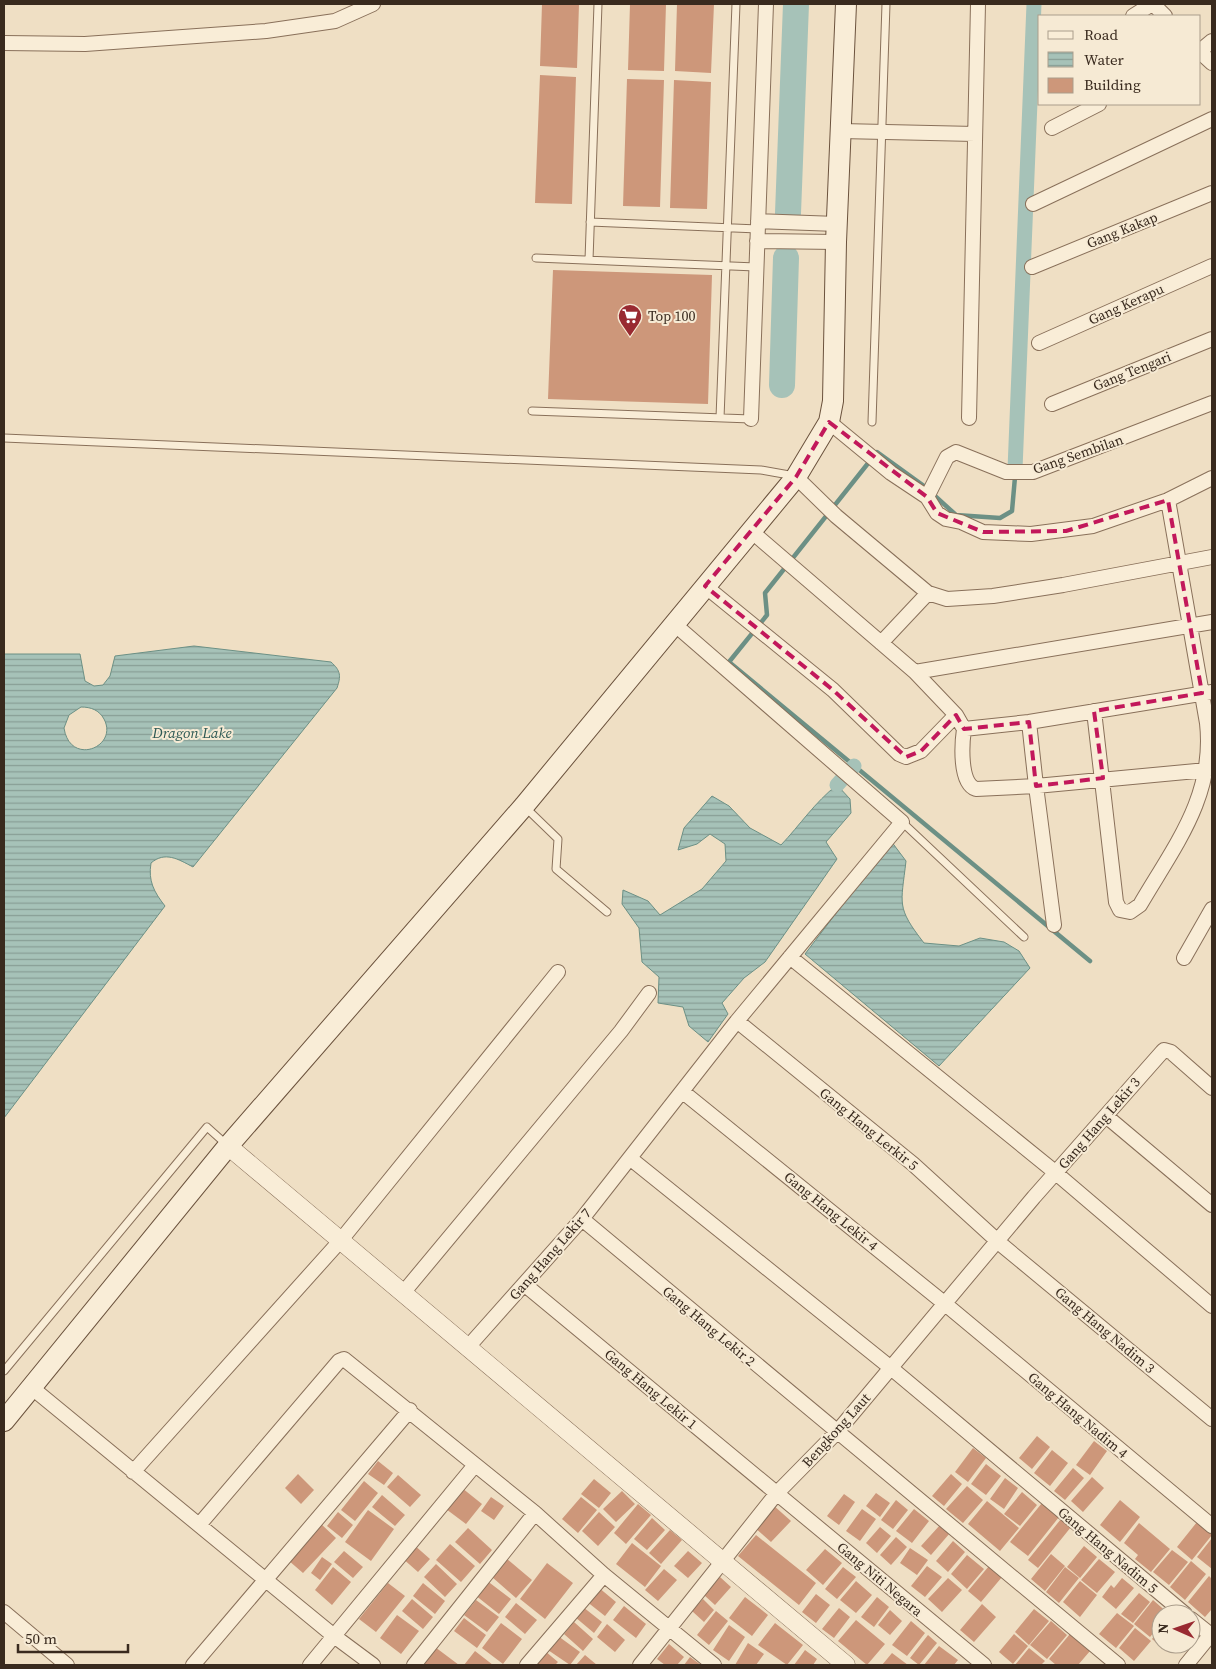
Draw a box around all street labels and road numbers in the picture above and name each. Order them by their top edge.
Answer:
street label: Gang Kakap [1084,207,1160,253]
street label: Gang Kerapu [1085,278,1167,330]
street label: Gang Tengari [1090,346,1174,396]
street label: Gang Sembilan [1030,429,1126,479]
street label: Gang Hang Lekir 3 [1053,1073,1145,1173]
street label: Gang Hang Lerkir 5 [815,1083,923,1175]
street label: Gang Hang Lekir 4 [780,1167,882,1255]
street label: Gang Hang Lekir 7 [504,1204,596,1304]
street label: Gang Hang Lekir 2 [658,1281,760,1371]
street label: Gang Hang Nadim 3 [1051,1282,1159,1378]
street label: Gang Hang Lekir 1 [600,1344,702,1434]
street label: Gang Hang Nadim 4 [1024,1367,1132,1463]
street label: Bengkong Laut [797,1388,875,1472]
street label: Gang Hang Nadim 5 [1054,1502,1162,1598]
street label: Gang Niti Negara [833,1537,928,1621]

